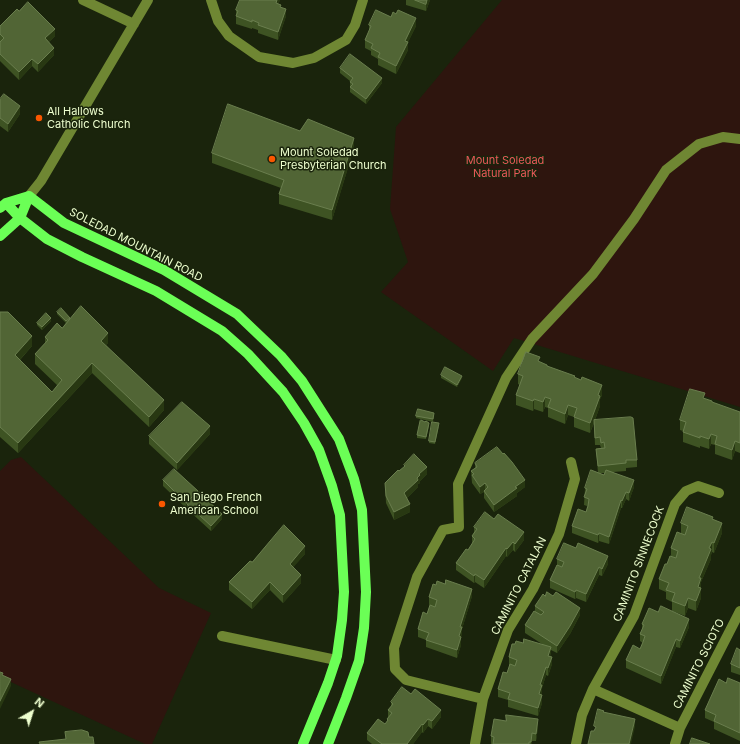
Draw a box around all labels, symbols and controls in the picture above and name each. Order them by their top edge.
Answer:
place label: All Hallows Catholic Church [47,105,130,131]
marker: All Hallows Catholic Church [34,113,44,123]
place label: Mount Soledad Presbyterian Church [280,146,387,172]
marker: Mount Soledad Presbyterian Church [267,154,277,164]
park label: Mount Soledad Natural Park [466,154,544,180]
street label: SOLEDAD MOUNTAIN ROAD [67,206,205,284]
place label: San Diego French American School [170,491,262,517]
marker: San Diego French American School [157,499,167,509]
street label: CAMINITO SINNECOCK [611,504,667,624]
street label: CAMINITO CATALAN [489,535,549,637]
street label: CAMINITO SCIOTO [671,617,727,711]
north arrow [12,692,52,732]
text: N [32,695,47,711]

